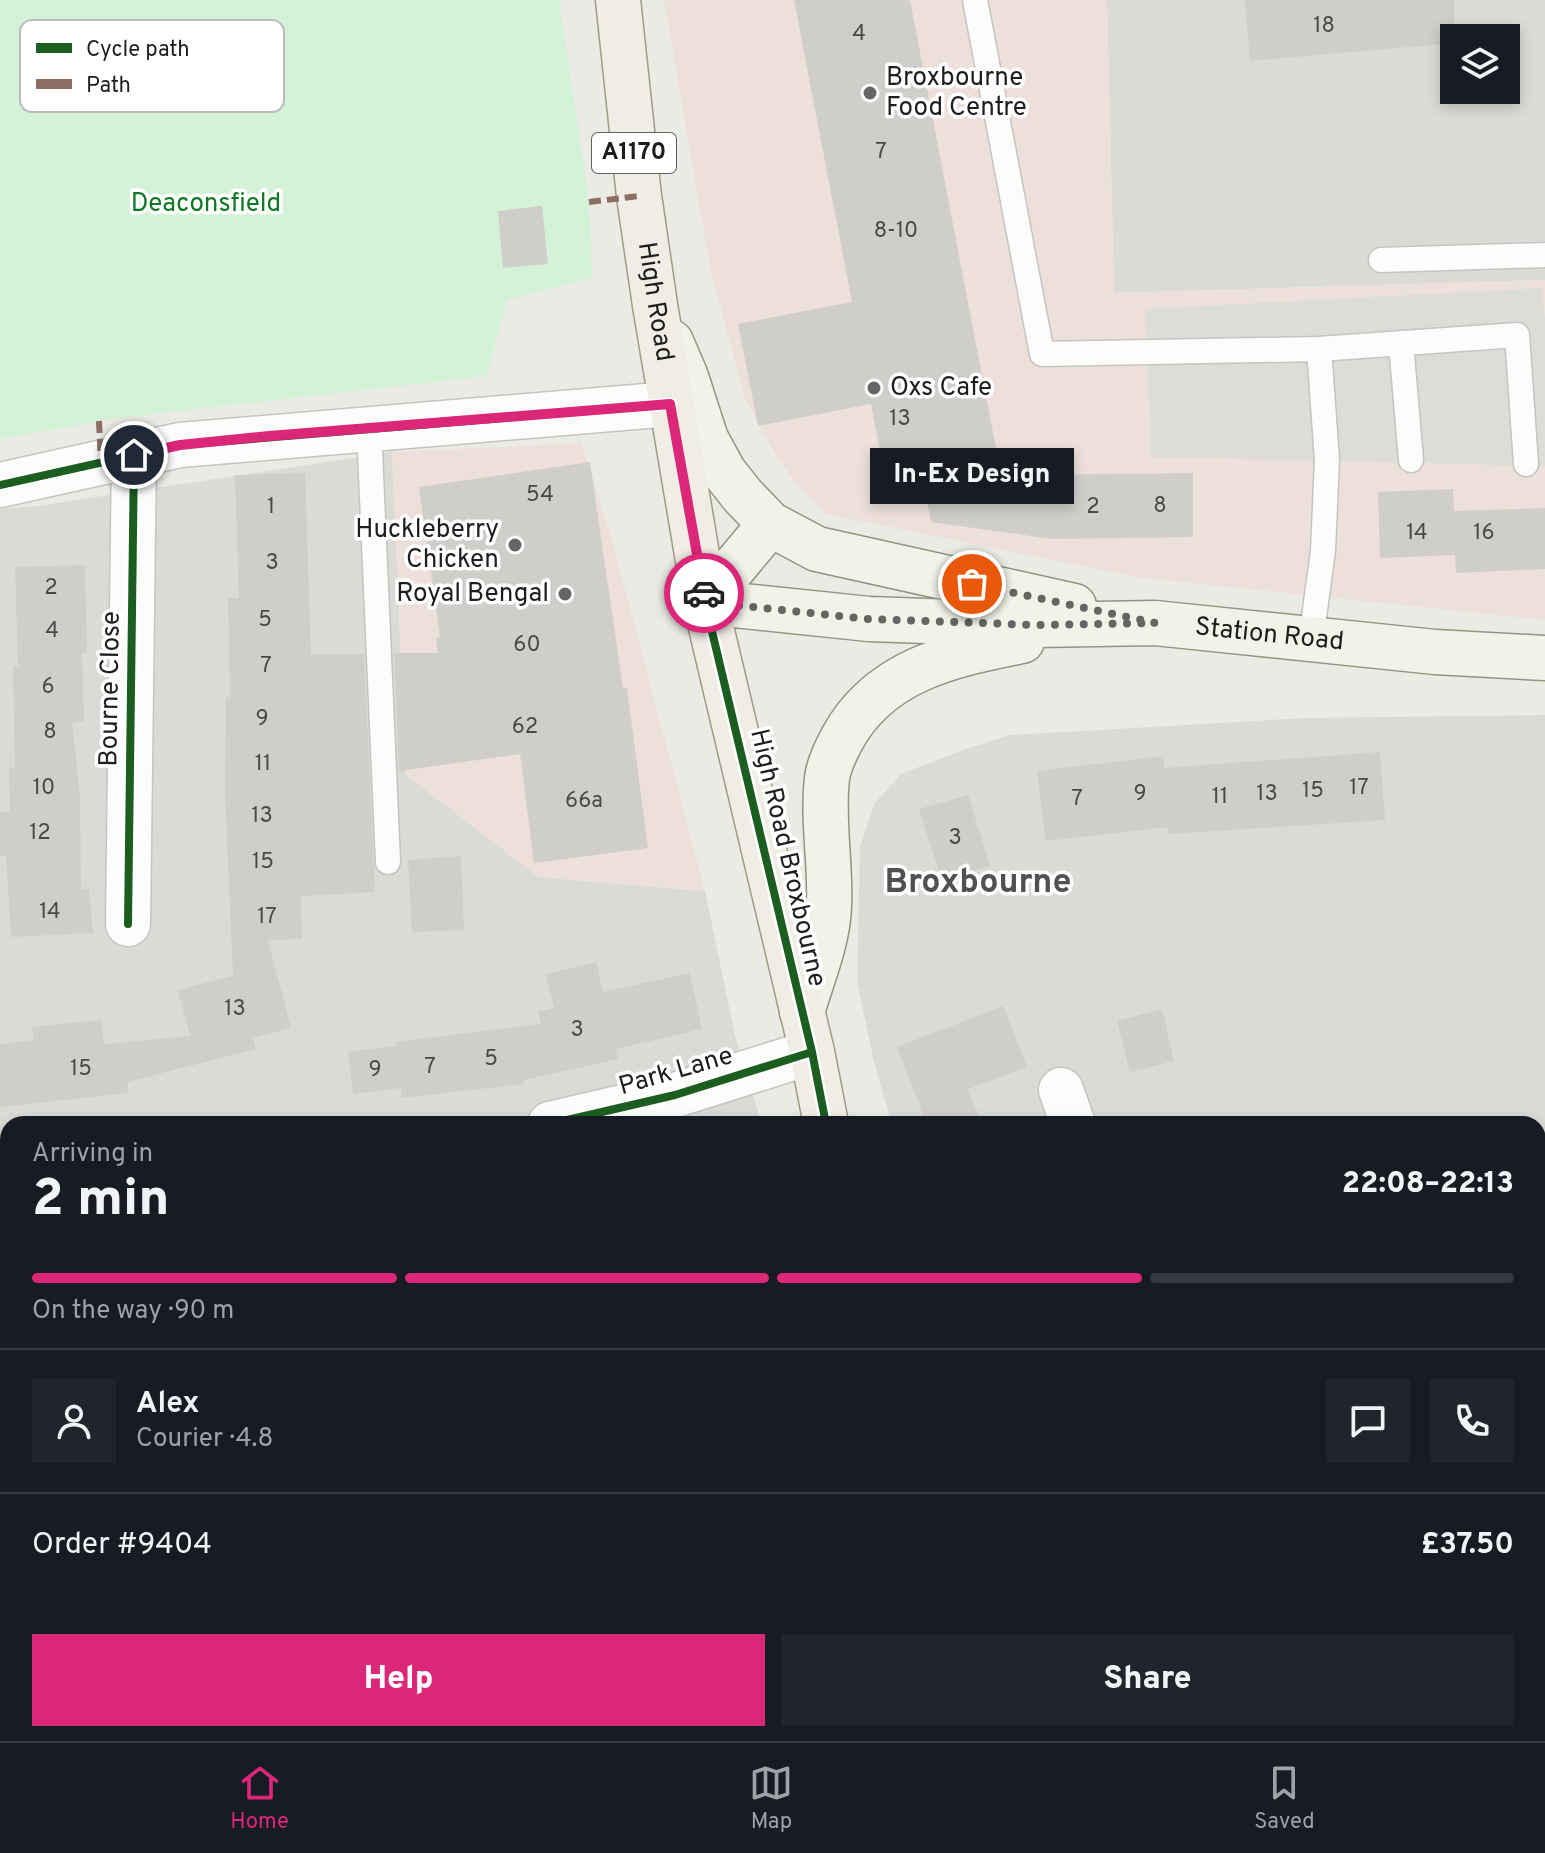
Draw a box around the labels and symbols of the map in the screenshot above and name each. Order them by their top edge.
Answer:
house number: 18 [1313,13,1335,40]
legend [20,20,284,112]
house number: 4 [852,21,866,48]
text: Cycle path [86,37,190,64]
place label: Broxbourne Food Centre [886,62,1027,125]
text: Path [86,73,131,100]
marker: Broxbourne Food Centre [861,84,879,102]
road number: A1170 [592,133,676,173]
house number: 7 [875,139,887,166]
park label: Deaconsfield [131,188,281,221]
house number: 8-10 [874,218,918,245]
street label: High Road [629,240,681,364]
place label: Oxs Cafe [890,372,992,405]
marker: Oxs Cafe [865,379,883,397]
house number: 13 [889,406,911,433]
pin [100,421,168,489]
callout: In-Ex Design [870,448,1074,504]
house number: 54 [526,482,554,509]
house number: 8 [1153,493,1167,520]
house number: 1 [267,494,275,521]
house number: 2 [1086,494,1100,521]
place label: Huckleberry Chicken [355,514,499,577]
house number: 14 [1406,520,1428,547]
house number: 16 [1473,520,1495,547]
marker: Huckleberry Chicken [506,536,524,554]
house number: 3 [265,550,279,577]
pin [938,550,1006,618]
courier [664,553,744,633]
house number: 2 [44,575,58,602]
place label: Royal Bengal [396,578,549,611]
marker: Royal Bengal [556,585,574,603]
house number: 5 [258,607,272,634]
street label: Bourne Close [93,611,129,767]
street label: Station Road [1193,611,1345,659]
house number: 4 [45,618,59,645]
house number: 60 [513,632,541,659]
house number: 7 [260,653,272,680]
house number: 6 [41,674,55,701]
house number: 9 [255,706,269,733]
house number: 62 [512,714,538,741]
house number: 8 [43,719,57,746]
street label: High Road Broxbourne [741,726,833,990]
house number: 11 [255,751,271,778]
house number: 10 [33,775,55,802]
house number: 17 [1349,775,1369,802]
house number: 15 [1302,778,1324,805]
house number: 9 [1133,781,1147,808]
house number: 13 [1256,781,1278,808]
house number: 11 [1212,784,1228,811]
house number: 7 [1071,786,1083,813]
house number: 66a [565,788,603,815]
house number: 13 [251,803,273,830]
house number: 12 [29,820,51,847]
house number: 3 [948,825,962,852]
house number: 15 [252,849,274,876]
district label: Broxbourne [884,862,1072,905]
house number: 14 [39,899,61,926]
house number: 17 [257,904,277,931]
house number: 13 [224,996,246,1023]
house number: 3 [570,1017,584,1044]
street label: Park Lane [615,1040,737,1104]
house number: 5 [484,1046,498,1073]
house number: 7 [424,1054,436,1081]
house number: 15 [70,1056,92,1083]
house number: 9 [368,1057,382,1084]

